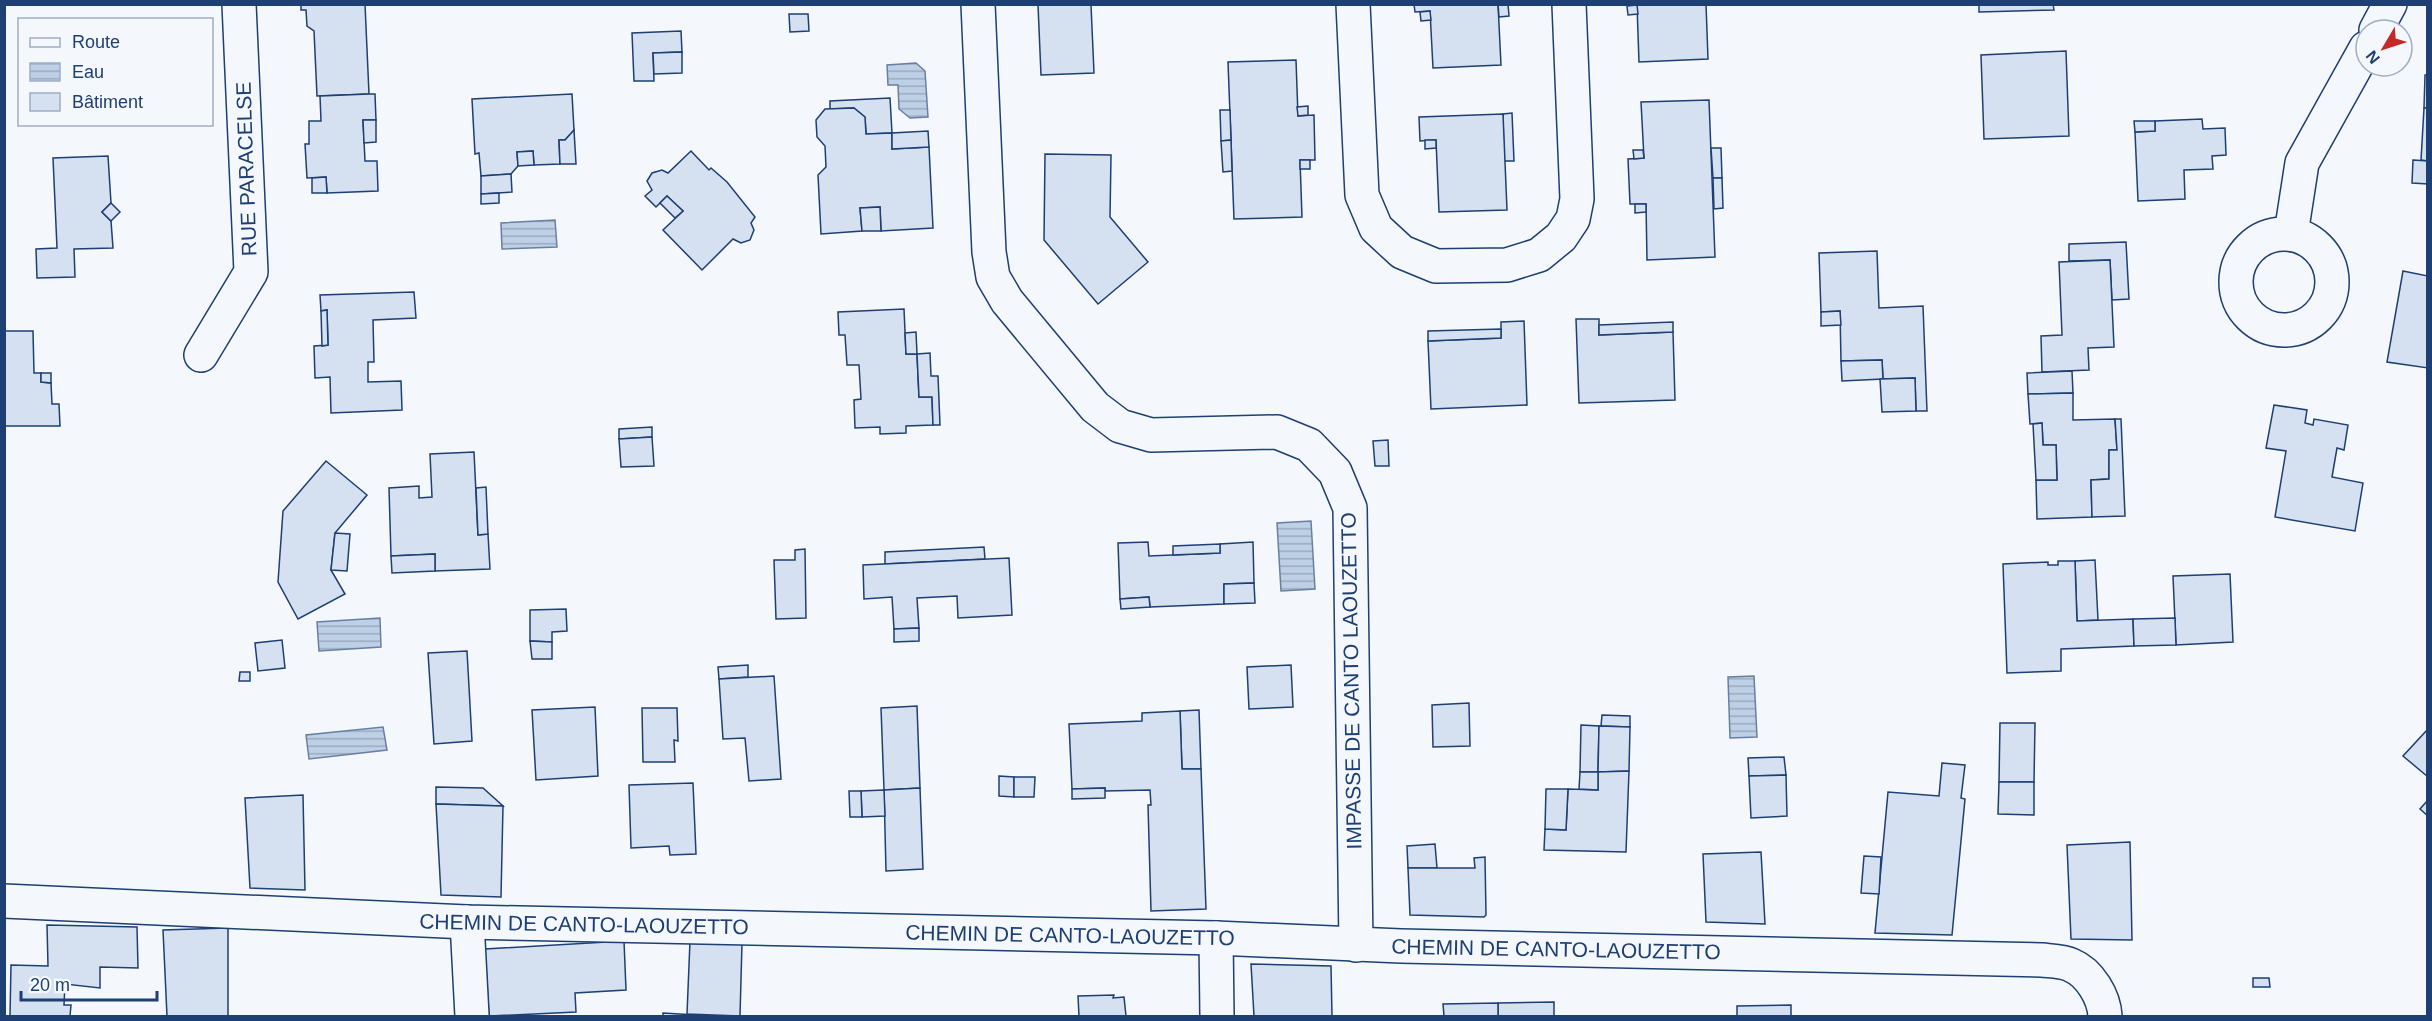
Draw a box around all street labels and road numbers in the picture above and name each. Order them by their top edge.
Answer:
street label: RUE PARACELSE [231,81,261,257]
street label: IMPASSE DE CANTO LAOUZETTO [1337,512,1365,850]
street label: CHEMIN DE CANTO-LAOUZETTO [419,910,749,938]
street label: CHEMIN DE CANTO-LAOUZETTO [905,921,1235,949]
street label: CHEMIN DE CANTO-LAOUZETTO [1391,935,1721,963]

